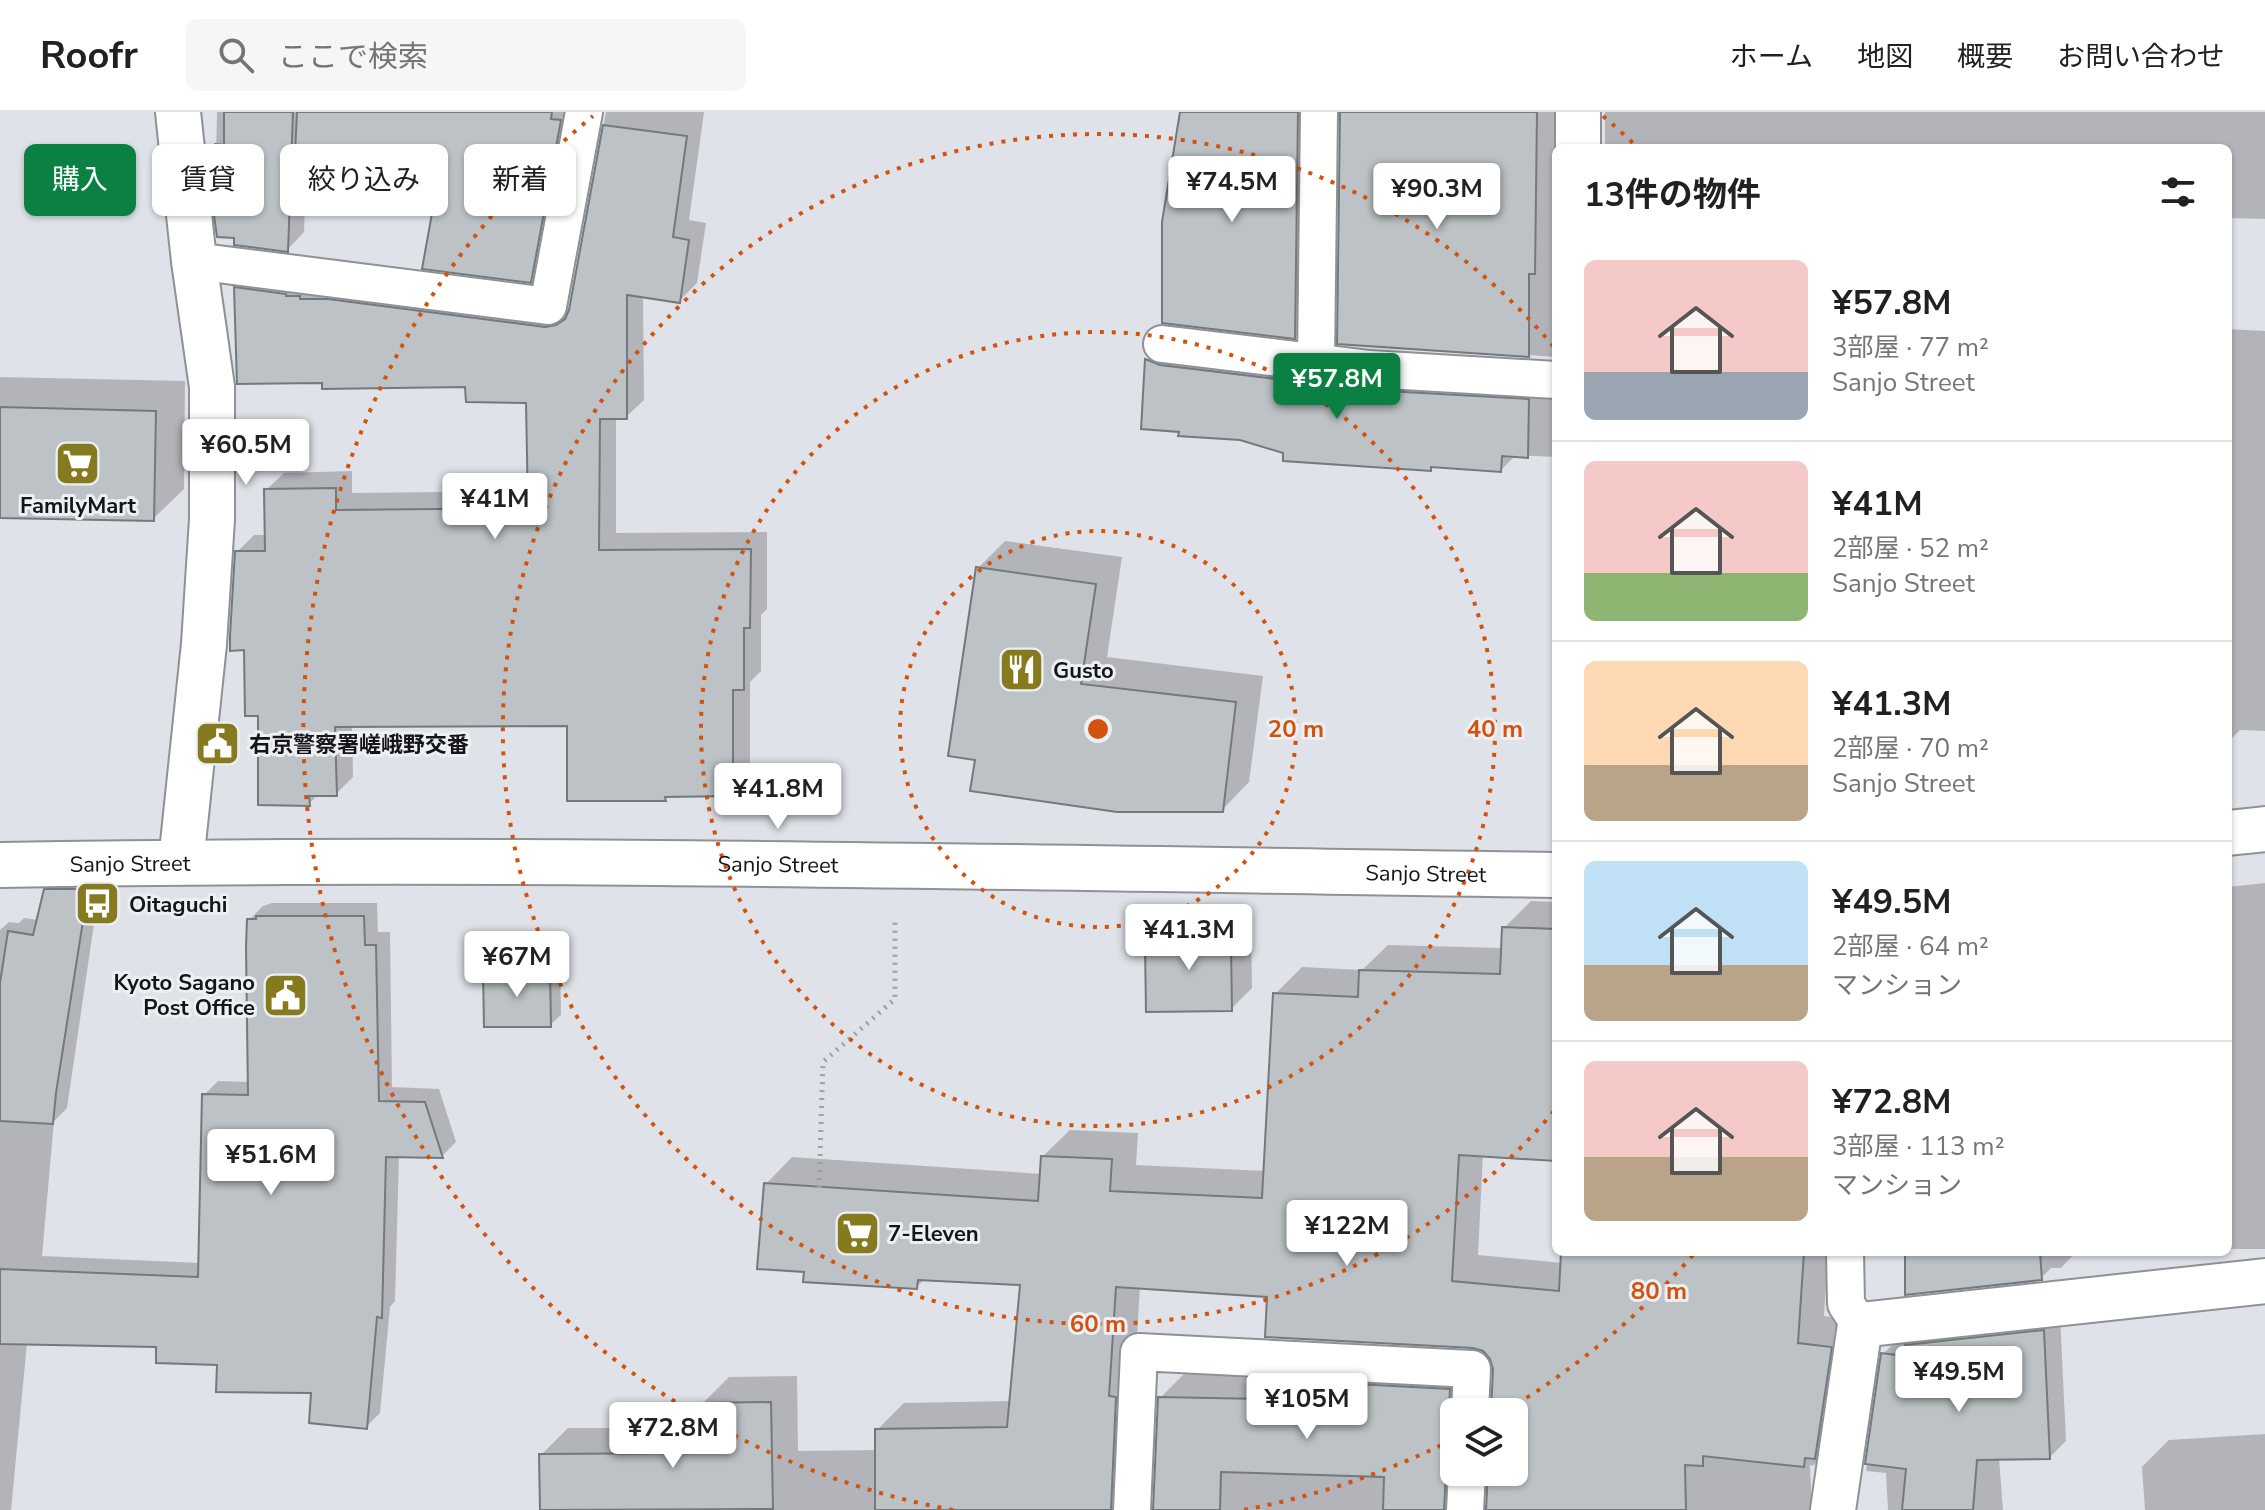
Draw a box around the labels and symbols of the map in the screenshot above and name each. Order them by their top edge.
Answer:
pin: ¥74.5M [1167,156,1297,224]
pin: ¥90.3M [1372,163,1502,231]
pin: ¥57.8M [1272,353,1402,421]
pin: ¥60.5M [181,419,311,487]
supermarket icon: FamilyMart [54,440,102,488]
pin: ¥41M [448,473,542,541]
place label: FamilyMart [20,491,137,521]
restaurant icon: Gusto [998,646,1046,694]
place label: Gusto [1053,656,1114,686]
text: 20 m [1268,713,1324,745]
text: 40 m [1467,713,1523,745]
centre of rings [1084,715,1112,743]
public building icon: 右京警察署嵯峨野交番 [194,720,242,768]
place label: 右京警察署嵯峨野交番 [249,730,469,760]
pin: ¥41.8M [713,763,843,831]
street label: Sanjo Street [69,849,191,880]
street label: Sanjo Street [717,849,839,881]
street label: Sanjo Street [1365,858,1487,890]
bus stop icon: Oitaguchi [74,880,122,928]
place label: Oitaguchi [129,890,227,920]
pin: ¥41.3M [1124,904,1254,972]
pin: ¥67M [470,931,564,999]
place label: Kyoto Sagano Post Office [113,968,255,1023]
public building icon: Kyoto Sagano Post Office [262,971,310,1019]
pin: ¥51.6M [206,1129,336,1197]
pin: ¥122M [1291,1200,1403,1268]
supermarket icon: 7-Eleven [833,1209,881,1257]
place label: 7-Eleven [888,1219,979,1249]
text: 80 m [1631,1275,1687,1307]
text: 60 m [1070,1308,1126,1340]
pin: ¥49.5M [1894,1346,2024,1414]
pin: ¥105M [1251,1373,1363,1441]
pin: ¥72.8M [608,1402,738,1470]

